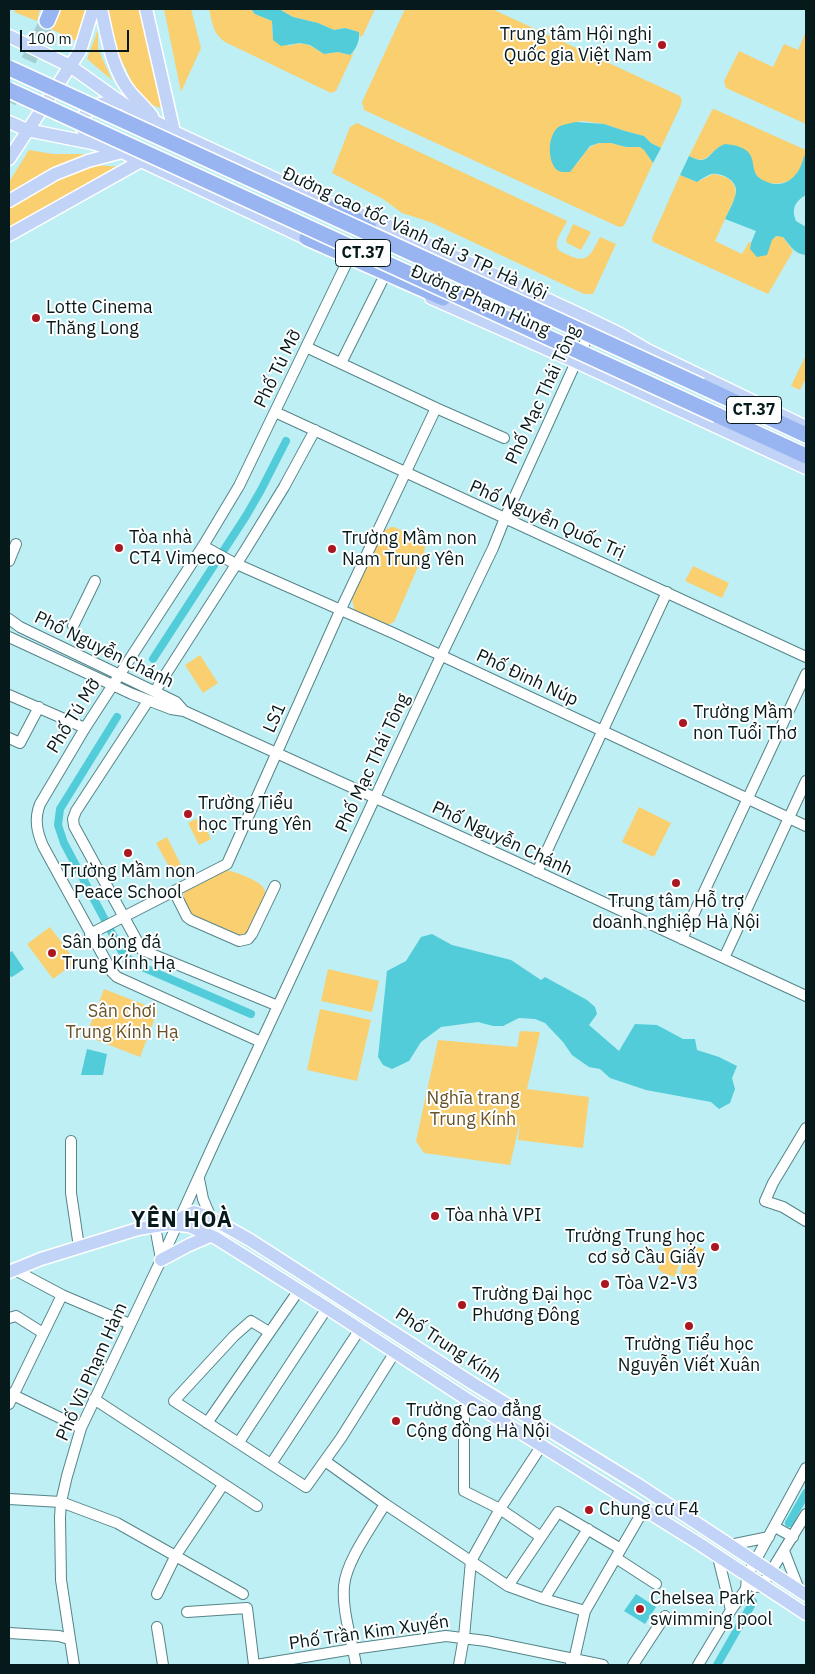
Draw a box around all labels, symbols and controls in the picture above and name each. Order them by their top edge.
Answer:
scale bar [22,20,131,52]
place label: Trung tâm Hội nghị Quốc gia Việt Nam [500,24,652,66]
text: 100 m [28,29,72,48]
marker: Trung tâm Hội nghị Quốc gia Việt Nam [656,39,668,51]
street label: Đường cao tốc Vành đai 3 TP. Hà Nội [279,163,551,305]
road number: CT.37 [336,240,390,266]
street label: Đường Phạm Hùng [407,261,553,341]
place label: Lotte Cinema Thăng Long [46,297,153,340]
marker: Lotte Cinema Thăng Long [30,312,42,324]
street label: Phố Mạc Thái Tông [501,322,585,468]
street label: Phố Tú Mỡ [250,327,306,411]
road number: CT.37 [726,396,782,424]
street label: Phố Nguyễn Quốc Trị [466,476,628,564]
place label: Tòa nhà CT4 Vimeco [129,527,226,570]
place label: Trường Mầm non Nam Trung Yên [342,528,477,570]
marker: Tòa nhà CT4 Vimeco [113,542,125,554]
marker: Trường Mầm non Nam Trung Yên [326,543,338,555]
street label: Phố Nguyễn Chánh [31,607,177,693]
street label: Phố Đinh Núp [473,645,581,711]
street label: Phố Tú Mỡ [43,675,105,757]
street label: Phố Mạc Thái Tông [331,690,415,836]
street label: LS1 [259,700,291,736]
place label: Trường Mầm non Tuổi Thơ [693,702,797,744]
marker: Trường Mầm non Tuổi Thơ [677,717,689,729]
place label: Trường Tiểu học Trung Yên [198,793,312,836]
street label: Phố Nguyễn Chánh [428,797,576,881]
marker: Trường Tiểu học Trung Yên [182,808,194,820]
marker: Trường Mầm non Peace School [122,847,134,859]
place label: Trường Mầm non Peace School [60,861,196,904]
marker: Trung tâm Hỗ trợ doanh nghiệp Hà Nội [670,877,682,889]
place label: Trung tâm Hỗ trợ doanh nghiệp Hà Nội [592,891,760,934]
place label: Sân bóng đá Trung Kính Hạ [62,932,175,974]
marker: Sân bóng đá Trung Kính Hạ [46,947,58,959]
park label: Sân chơi Trung Kính Hạ [65,1001,179,1044]
park label: Nghĩa trang Trung Kính [426,1088,520,1130]
place label: Tòa nhà VPI [445,1205,541,1227]
district label: YÊN HOÀ [130,1208,234,1234]
marker: Tòa nhà VPI [429,1210,441,1222]
place label: Trường Trung học cơ sở Cầu Giấy [565,1226,705,1268]
marker: Trường Trung học cơ sở Cầu Giấy [709,1241,721,1253]
place label: Tòa V2-V3 [615,1273,698,1295]
marker: Tòa V2-V3 [599,1278,611,1290]
place label: Trường Đại học Phương Đông [472,1284,592,1326]
street label: Phố Vũ Phạm Hàm [52,1299,132,1445]
marker: Trường Đại học Phương Đông [456,1299,468,1311]
street label: Phố Trung Kính [391,1304,505,1388]
marker: Trường Tiểu học Nguyễn Viết Xuân [683,1320,695,1332]
place label: Trường Tiểu học Nguyễn Viết Xuân [618,1334,760,1376]
place label: Trường Cao đẳng Cộng đồng Hà Nội [406,1400,550,1442]
marker: Trường Cao đẳng Cộng đồng Hà Nội [390,1415,402,1427]
place label: Chung cư F4 [599,1499,699,1521]
marker: Chung cư F4 [583,1504,595,1516]
place label: Chelsea Park swimming pool [650,1588,772,1630]
marker: Chelsea Park swimming pool [634,1603,646,1615]
street label: Phố Trần Kim Xuyến [288,1611,450,1655]

